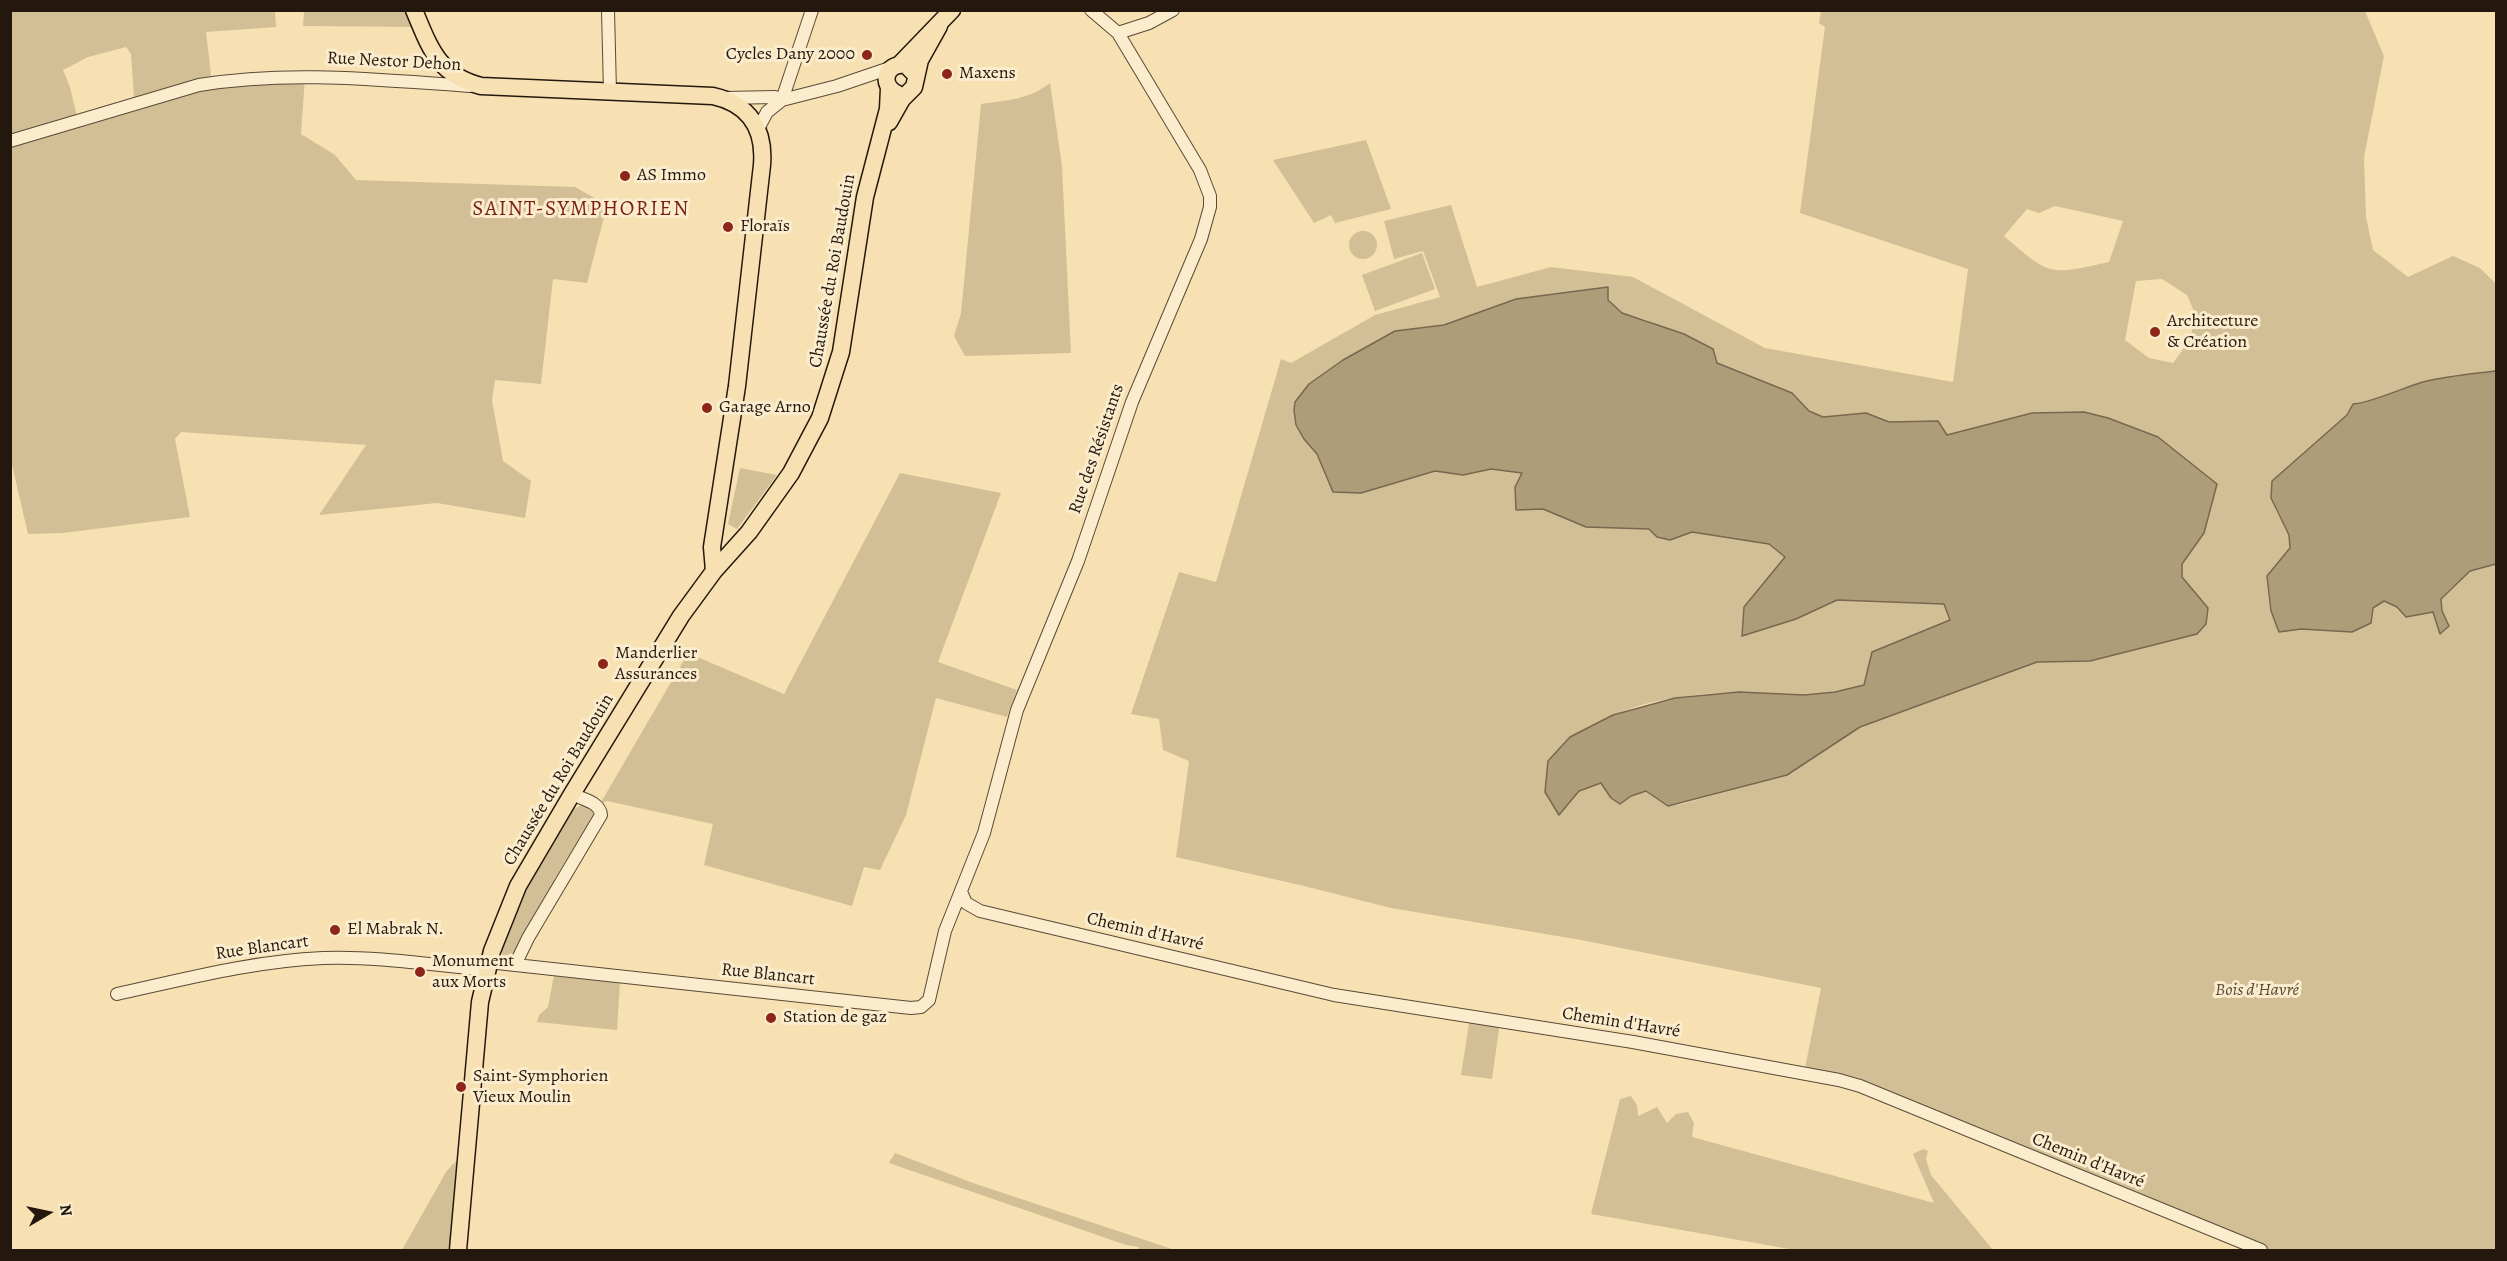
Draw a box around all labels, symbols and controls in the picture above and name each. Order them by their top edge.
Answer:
place label: Cycles Dany 2000 [726,44,855,66]
street label: Rue Nestor Dehon [326,48,462,76]
marker: Cycles Dany 2000 [860,48,874,62]
place label: Maxens [959,63,1016,85]
marker: Maxens [940,67,954,81]
place label: AS Immo [637,165,706,187]
marker: AS Immo [618,169,632,183]
street label: Chaussée du Roi Baudouin [805,172,861,370]
district label: SAINT-SYMPHORIEN [472,197,690,223]
place label: Floraïs [740,216,790,238]
marker: Floraïs [721,220,735,234]
place label: Architecture & Création [2167,311,2258,354]
marker: Architecture & Création [2148,325,2162,339]
street label: Rue des Résistants [1065,381,1129,517]
place label: Garage Arno [719,397,811,419]
marker: Garage Arno [700,401,714,415]
place label: Manderlier Assurances [615,643,697,686]
marker: Manderlier Assurances [596,657,610,671]
street label: Chaussée du Roi Baudouin [499,690,619,870]
street label: Chemin d'Havré [1084,908,1206,956]
place label: El Mabrak N. [347,919,444,941]
marker: El Mabrak N. [328,923,342,937]
street label: Rue Blancart [214,931,310,965]
place label: Monument aux Morts [432,951,514,994]
street label: Rue Blancart [720,959,816,991]
marker: Monument aux Morts [413,965,427,979]
park label: Bois d'Havré [2215,980,2299,1002]
street label: Chemin d'Havré [1560,1003,1682,1043]
place label: Station de gaz [783,1007,887,1029]
marker: Station de gaz [764,1011,778,1025]
place label: Saint-Symphorien Vieux Moulin [473,1066,608,1108]
marker: Saint-Symphorien Vieux Moulin [454,1080,468,1094]
street label: Chemin d'Havré [2029,1129,2147,1193]
north arrow [18,1183,78,1243]
text: N [54,1203,78,1218]

